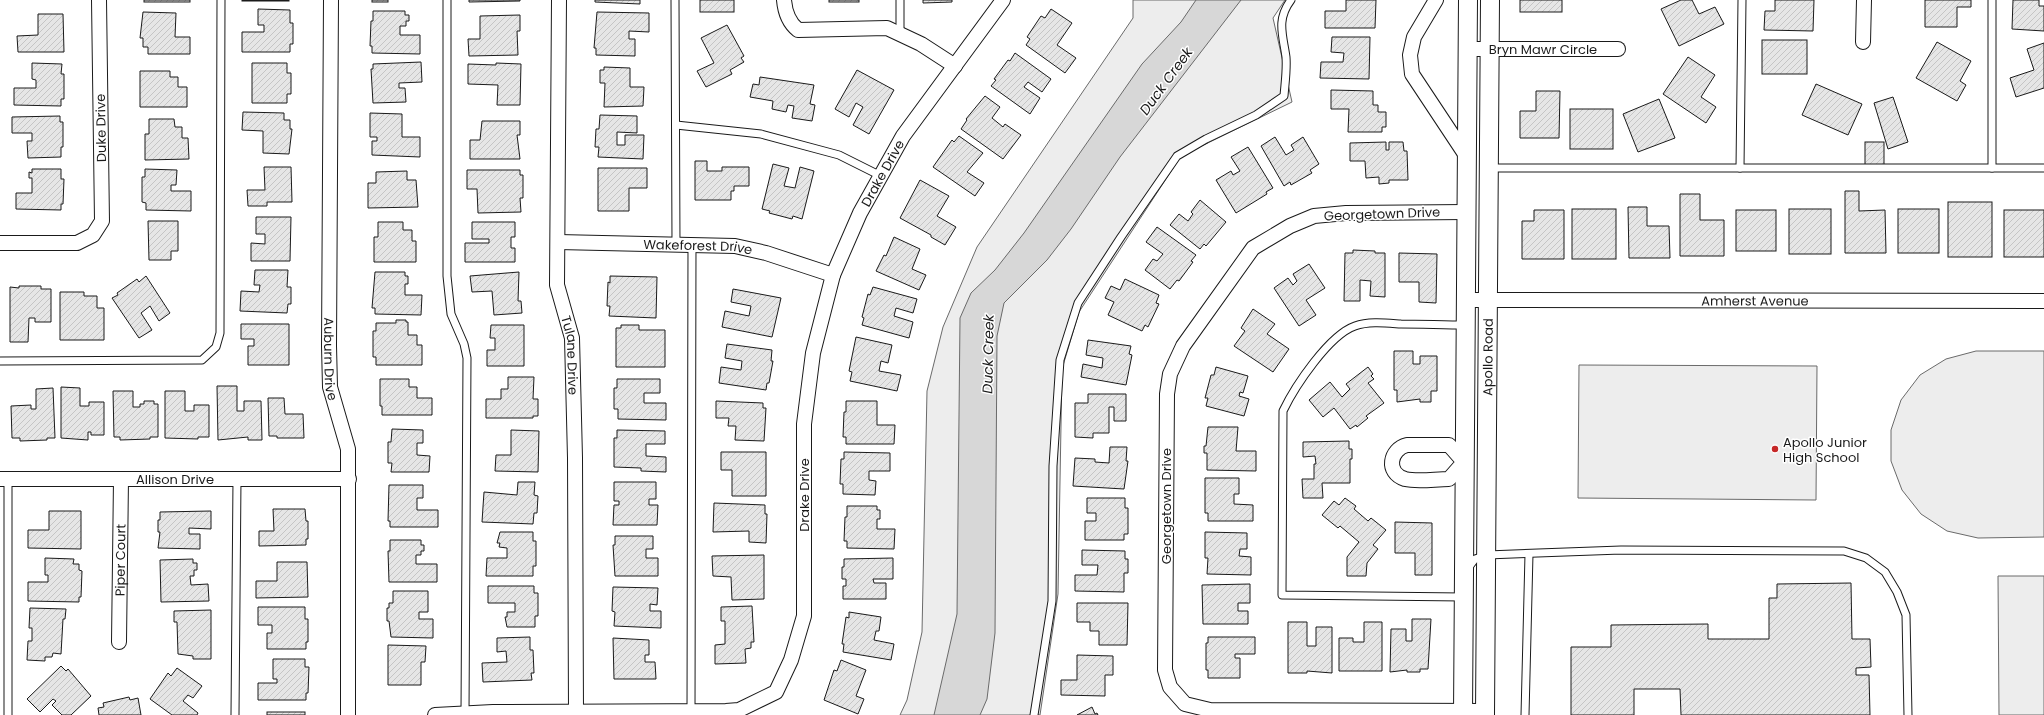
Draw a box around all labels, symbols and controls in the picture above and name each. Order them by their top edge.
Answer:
street label: Bryn Mawr Circle [1489,40,1597,59]
water label: Duck Creek [1135,42,1198,119]
street label: Duke Drive [91,94,111,162]
street label: Drake Drive [856,136,909,210]
street label: Georgetown Drive [1324,202,1440,226]
street label: Wakeforest Drive [643,234,754,259]
street label: Amherst Avenue [1701,291,1809,310]
street label: Tulane Drive [557,313,583,395]
water label: Duck Creek [977,313,999,394]
street label: Auburn Drive [319,317,343,403]
street label: Apollo Road [1478,318,1497,396]
place label: Apollo Junior High School [1783,433,1867,467]
marker: Apollo Junior High School [1770,444,1780,454]
street label: Georgetown Drive [1157,448,1176,564]
street label: Drake Drive [795,458,814,532]
street label: Allison Drive [136,470,214,489]
street label: Piper Court [110,524,130,596]

